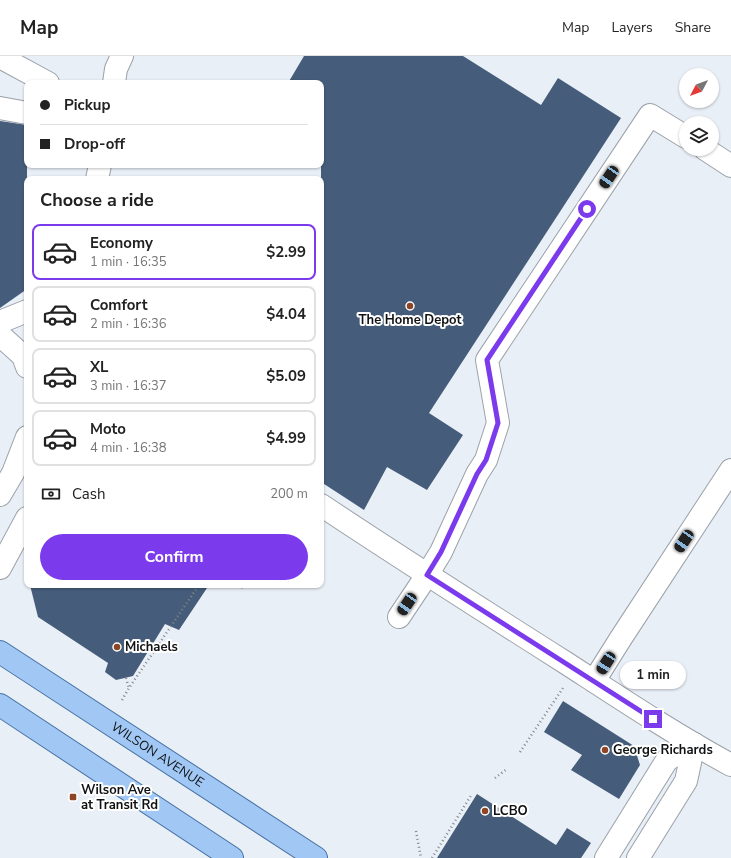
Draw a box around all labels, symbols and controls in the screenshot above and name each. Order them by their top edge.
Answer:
text: Map [20,15,58,41]
text: Map [562,18,589,37]
text: Layers [611,18,653,37]
text: Share [675,18,711,37]
north arrow [679,68,719,108]
map controls [679,68,719,156]
text: Pickup [64,95,110,115]
button: layers [679,116,719,156]
text: Drop-off [64,134,125,154]
car [597,164,621,190]
text: Choose a ride [40,188,154,212]
route start [578,200,596,218]
text: Economy [90,233,153,253]
icon: car [42,234,78,270]
text: $2.99 [266,242,306,262]
text: 1 min · 16:35 [90,253,166,271]
text: Comfort [90,295,147,315]
icon: car [42,296,78,332]
marker: The Home Depot [405,301,415,311]
text: $4.04 [266,304,306,324]
place label: The Home Depot [359,311,462,329]
text: 2 min · 16:36 [90,315,166,333]
text: XL [90,357,109,377]
icon: car [42,358,78,394]
text: $5.09 [266,366,306,386]
text: 3 min · 16:37 [90,377,166,395]
text: Moto [90,419,126,439]
icon: car [42,420,78,456]
text: $4.99 [266,428,306,448]
text: 4 min · 16:38 [90,439,166,457]
icon: cash [40,483,62,505]
text: Cash [72,484,106,504]
text: 200 m [270,485,308,503]
car [672,528,696,554]
button: Confirm [40,534,308,580]
car [395,591,419,617]
place label: Michaels [125,638,178,656]
marker: Michaels [112,642,122,652]
car [594,650,618,676]
callout: 1 min [620,661,686,689]
text: 1 min [636,666,670,684]
route end [644,710,662,728]
street label: WILSON AVENUE [108,718,207,792]
place label: George Richards [613,741,713,759]
marker: George Richards [600,745,610,755]
place label: Wilson Ave at Transit Rd [81,781,158,814]
marker: Wilson Ave at Transit Rd [68,792,78,802]
place label: LCBO [493,802,528,820]
marker: LCBO [480,806,490,816]

